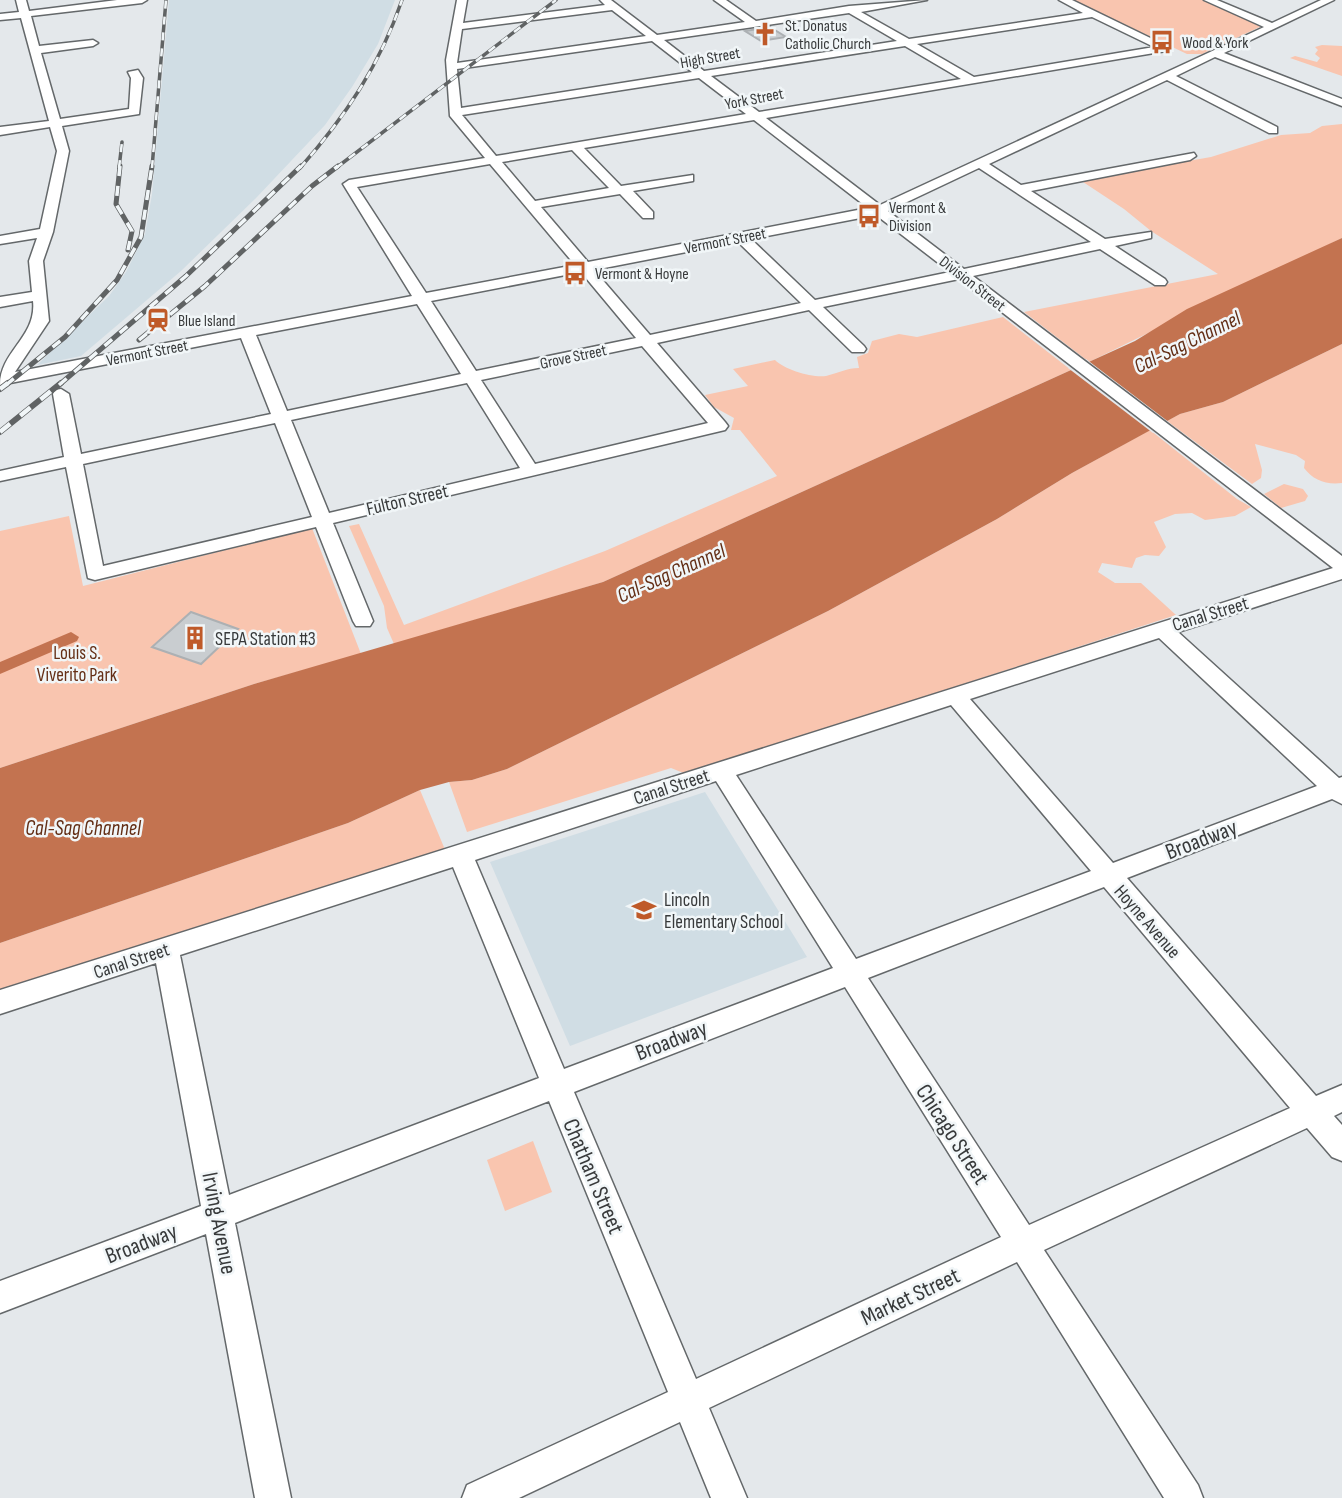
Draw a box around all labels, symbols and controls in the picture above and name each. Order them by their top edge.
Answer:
place label: St. Donatus Catholic Church [785,17,871,54]
church icon: St. Donatus Catholic Church [751,20,779,48]
bus stop icon: Wood & York [1148,28,1176,56]
place label: Wood & York [1182,34,1248,53]
street label: High Street [679,44,742,73]
street label: York Street [723,84,785,114]
place label: Vermont & Division [889,199,946,236]
bus stop icon: Vermont & Division [855,202,883,230]
street label: Vermont Street [683,224,768,259]
street label: Division Street [935,253,1009,316]
bus stop icon: Vermont & Hoyne [561,259,589,287]
place label: Vermont & Hoyne [595,265,689,284]
water label: Cal-Sag Channel [1130,305,1246,379]
station icon: Blue Island [144,306,172,334]
place label: Blue Island [178,312,235,331]
street label: Vermont Street [105,336,190,371]
street label: Grove Street [538,341,608,374]
street label: Fulton Street [364,480,451,521]
water label: Cal-Sag Channel [613,538,730,608]
street label: Canal Street [1170,592,1251,637]
building icon: SEPA Station #3 [181,624,209,652]
place label: SEPA Station #3 [215,628,316,651]
park label: Louis S. Viverito Park [37,642,118,687]
street label: Canal Street [631,764,712,810]
street label: Broadway [1162,813,1241,866]
water label: Cal-Sag Channel [25,816,142,841]
street label: Hoyne Avenue [1109,880,1185,963]
place label: Lincoln Elementary School [664,889,783,934]
school or university icon: Lincoln Elementary School [630,896,658,924]
street label: Canal Street [91,938,172,984]
street label: Broadway [632,1014,711,1067]
street label: Chicago Street [909,1079,995,1190]
street label: Chatham Street [556,1115,630,1238]
street label: Irving Avenue [195,1170,243,1277]
street label: Broadway [102,1217,181,1270]
street label: Market Street [857,1262,964,1332]

